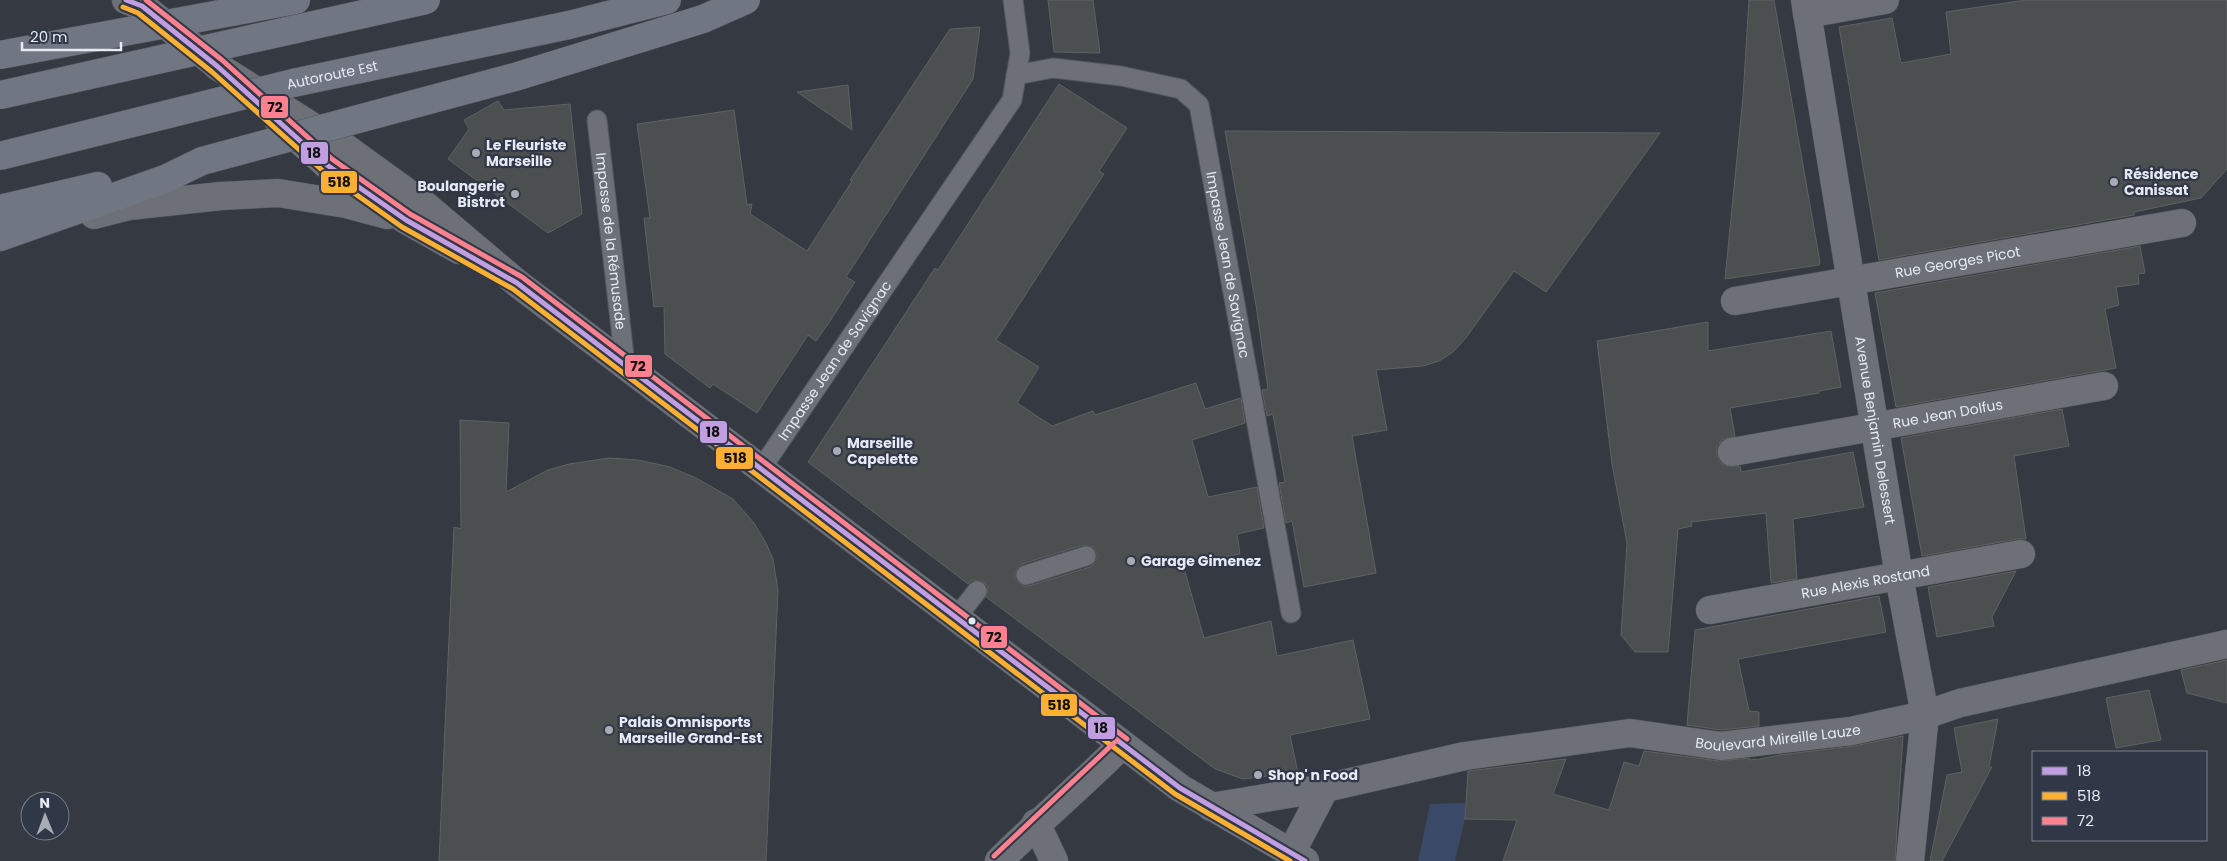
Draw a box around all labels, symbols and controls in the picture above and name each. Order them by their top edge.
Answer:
scale bar [22,20,121,52]
text: 20 m [30,26,68,47]
street label: Autoroute Est [284,55,380,94]
line badge: 72 [260,95,289,119]
text: 72 [267,97,283,117]
place label: Le Fleuriste Marseille [486,135,567,171]
line badge: 18 [300,141,329,165]
text: 18 [307,143,321,163]
marker: Le Fleuriste Marseille [470,147,482,159]
street label: Impasse de la Rémusade [591,152,631,331]
place label: Résidence Canissat [2124,164,2199,200]
line badge: 518 [320,170,358,194]
street label: Impasse Jean de Savignac [1201,170,1255,360]
text: 518 [327,172,351,192]
place label: Boulangerie Bistrot [417,176,505,212]
marker: Résidence Canissat [2108,176,2120,188]
marker: Boulangerie Bistrot [509,188,521,200]
street label: Rue Georges Picot [1893,241,2022,283]
street label: Impasse Jean de Savignac [773,277,896,445]
street label: Avenue Benjamin Delessert [1850,335,1900,526]
line badge: 72 [624,354,653,378]
text: 72 [630,356,646,376]
street label: Rue Jean Dolfus [1891,394,2004,433]
line badge: 18 [699,420,728,444]
text: 18 [706,422,720,442]
place label: Marseille Capelette [847,433,918,469]
marker: Marseille Capelette [831,445,843,457]
line badge: 518 [715,446,754,470]
text: 518 [723,448,747,468]
place label: Garage Gimenez [1141,551,1261,571]
marker: Garage Gimenez [1125,555,1137,567]
street label: Rue Alexis Rostand [1799,561,1932,603]
unlabelled marker [967,616,977,626]
line badge: 72 [980,625,1008,649]
text: 72 [986,627,1002,647]
line badge: 518 [1040,693,1078,717]
text: 518 [1047,695,1071,715]
place label: Palais Omnisports Marseille Grand-Est [619,712,762,748]
line badge: 18 [1087,716,1116,740]
text: 18 [1094,718,1108,738]
street label: Boulevard Mireille Lauze [1694,719,1863,756]
marker: Palais Omnisports Marseille Grand-Est [603,724,615,736]
legend [2032,751,2207,841]
text: 18 [2077,760,2091,781]
place label: Shop' n Food [1268,765,1358,785]
marker: Shop' n Food [1252,769,1264,781]
text: 518 [2077,785,2101,806]
north arrow [20,791,70,841]
text: N [39,793,50,813]
text: 72 [2077,810,2094,831]

